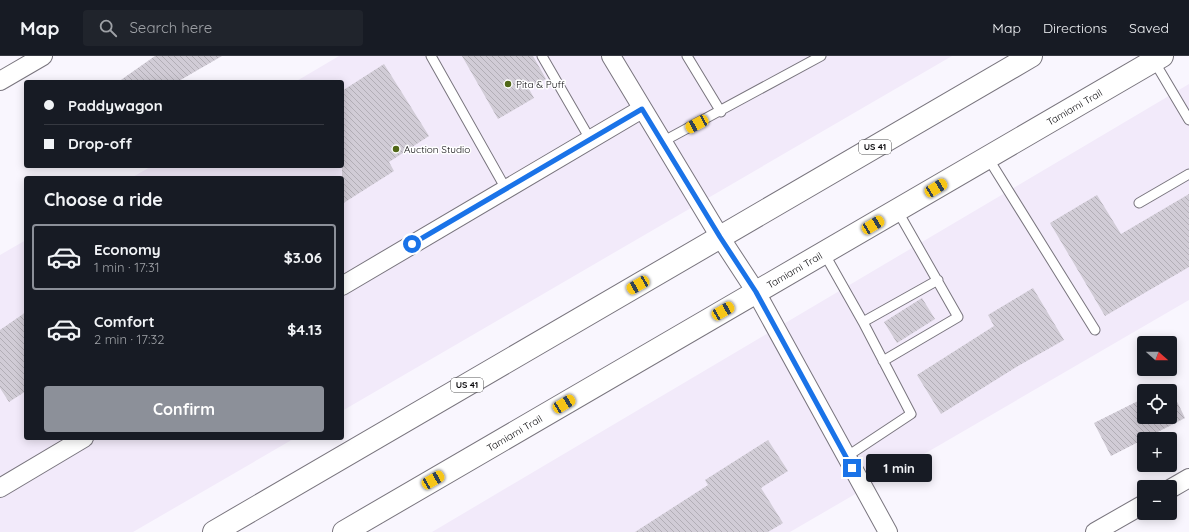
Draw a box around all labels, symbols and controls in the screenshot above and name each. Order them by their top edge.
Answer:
search box [83,10,363,46]
text: Map [20,16,59,40]
icon: search [97,17,119,39]
text: Search here [129,18,212,37]
text: Map [992,19,1021,37]
text: Directions [1043,19,1107,37]
text: Saved [1129,19,1169,37]
place label: Pita & Puff [516,78,565,91]
marker: Pita & Puff [503,79,513,89]
street label: Tamiami Trail [1044,86,1105,129]
text: Paddywagon [68,96,163,115]
car [684,113,710,135]
text: Drop-off [68,134,132,153]
road number: US 41 [859,140,891,154]
place label: Auction Studio [404,143,470,156]
marker: Auction Studio [391,144,401,154]
car [923,177,949,199]
text: Choose a ride [44,188,163,211]
car [860,214,886,236]
route start [403,235,421,253]
icon: car [46,239,82,275]
text: Economy [94,240,161,259]
text: $3.06 [284,248,322,267]
street label: Tamiami Trail [764,249,825,292]
text: 1 min · 17:31 [94,259,160,275]
car [625,274,651,296]
car [710,300,736,322]
icon: car [46,311,82,347]
text: Comfort [94,312,155,331]
text: $4.13 [287,320,322,339]
text: 2 min · 17:32 [94,331,164,347]
north arrow [1137,336,1177,376]
map controls [1137,336,1177,520]
road number: US 41 [451,378,483,392]
button: locate [1137,384,1177,424]
button: Confirm [44,386,324,432]
car [551,393,577,415]
street label: Tamiami Trail [484,412,545,455]
button: + [1137,432,1177,472]
callout: 1 min [866,454,932,482]
route end [843,459,861,477]
text: 1 min [883,460,915,476]
car [420,469,446,491]
button: − [1137,480,1177,520]

